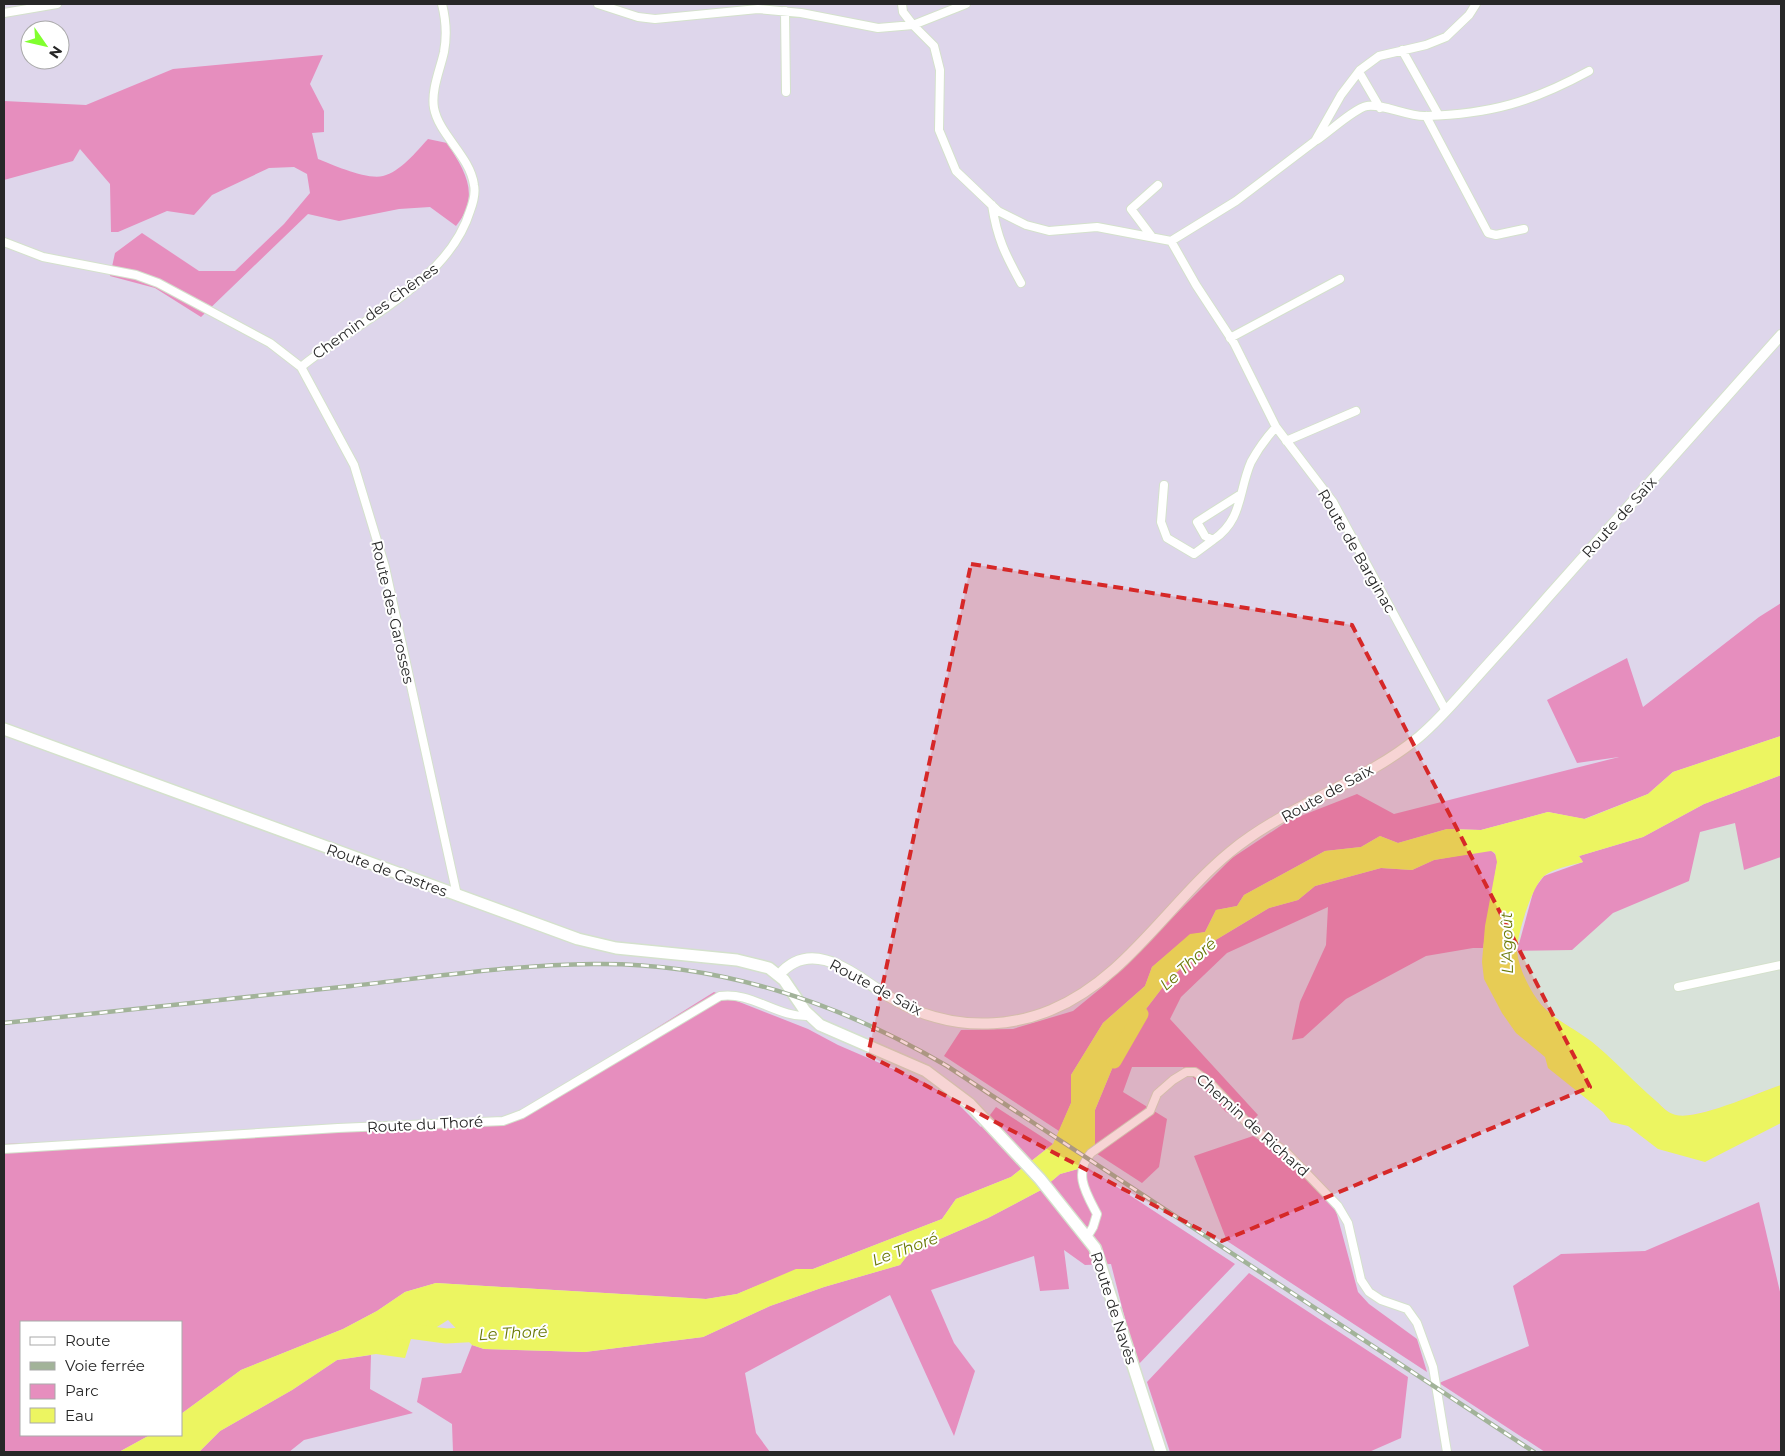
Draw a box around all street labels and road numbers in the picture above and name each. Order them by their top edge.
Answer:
street label: Chemin des Chênes [308,259,442,363]
street label: Route de Saïx [1578,473,1660,561]
street label: Route de Barginac [1314,486,1400,616]
street label: Route des Garosses [367,539,419,685]
street label: Route de Saïx [1278,760,1376,826]
street label: Route de Castres [324,839,450,901]
street label: Route de Saïx [826,955,926,1019]
street label: Chemin de Richard [1193,1069,1313,1181]
street label: Route du Thoré [366,1111,484,1137]
street label: Route de Navès [1087,1249,1141,1367]

